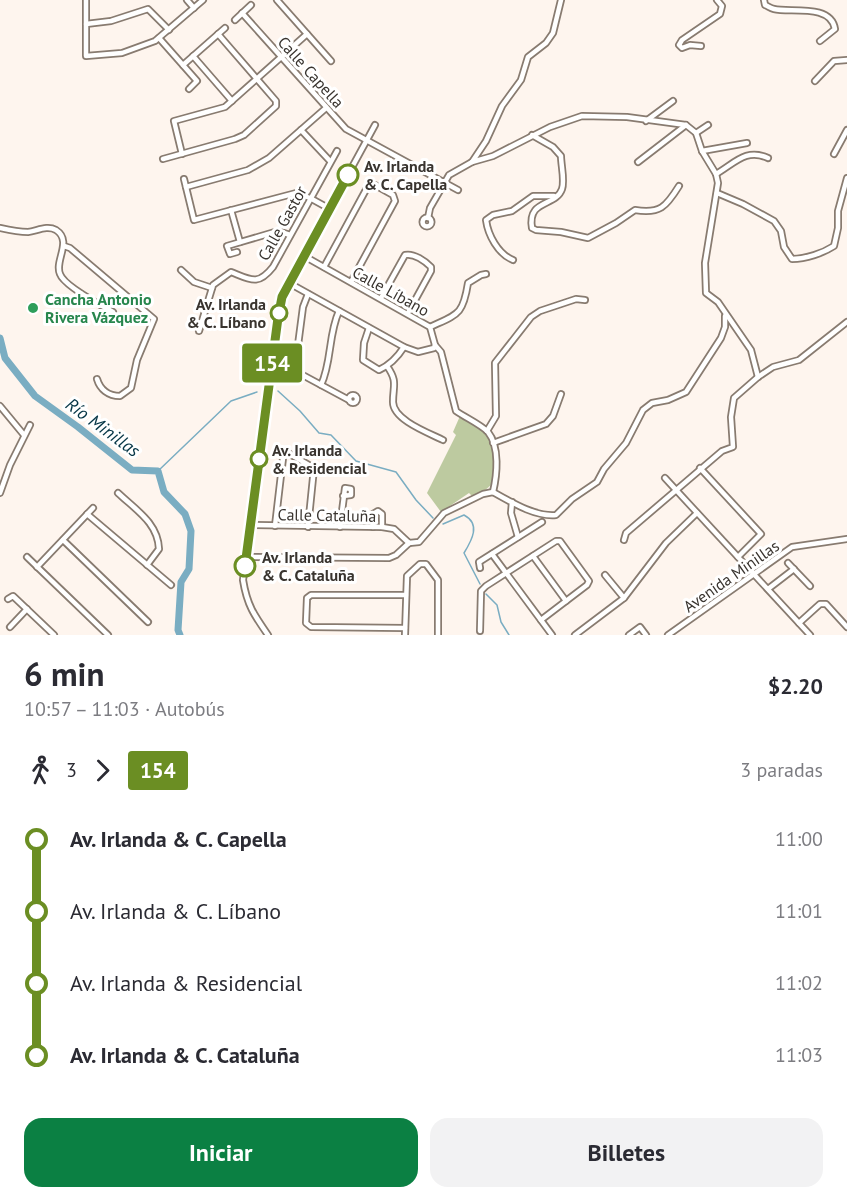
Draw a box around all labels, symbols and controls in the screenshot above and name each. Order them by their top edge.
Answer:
street label: Calle Capella [274,32,348,112]
place label: Av. Irlanda & C. Capella [364,156,447,194]
marker: Av. Irlanda & C. Capella [337,164,359,186]
street label: Calle Gastor [253,182,311,264]
street label: Calle Líbano [349,262,433,320]
place label: Cancha Antonio Rivera Vázquez [45,289,152,327]
place label: Av. Irlanda & C. Líbano [187,294,266,332]
marker: Cancha Antonio Rivera Vázquez [26,301,40,315]
marker: Av. Irlanda & C. Líbano [270,304,288,322]
line badge: 154 [238,344,306,382]
text: 154 [254,350,290,377]
water label: Río Minillas [61,392,145,462]
place label: Av. Irlanda & Residencial [272,440,367,478]
marker: Av. Irlanda & Residencial [250,450,268,468]
street label: Calle Cataluña [277,504,377,526]
street label: Avenida Minillas [679,535,783,616]
place label: Av. Irlanda & C. Cataluña [262,547,355,585]
marker: Av. Irlanda & C. Cataluña [234,555,256,577]
text: 6 min [24,652,105,695]
text: $2.20 [768,672,823,700]
text: 10:57 – 11:03 · Autobús [24,696,225,722]
icon: walk [24,754,57,787]
icon: forward [86,754,119,787]
text: 3 [66,757,77,783]
text: 154 [140,757,176,784]
text: 3 paradas [740,757,823,783]
text: Av. Irlanda & C. Capella [70,825,287,853]
text: 11:00 [775,826,823,852]
text: Av. Irlanda & C. Líbano [70,897,281,925]
text: 11:01 [775,898,823,924]
text: Av. Irlanda & Residencial [70,969,302,997]
text: 11:02 [775,970,823,996]
text: Av. Irlanda & C. Cataluña [70,1041,300,1069]
text: 11:03 [775,1042,823,1068]
button: Iniciar [24,1118,418,1187]
button: Billetes [430,1118,823,1187]

